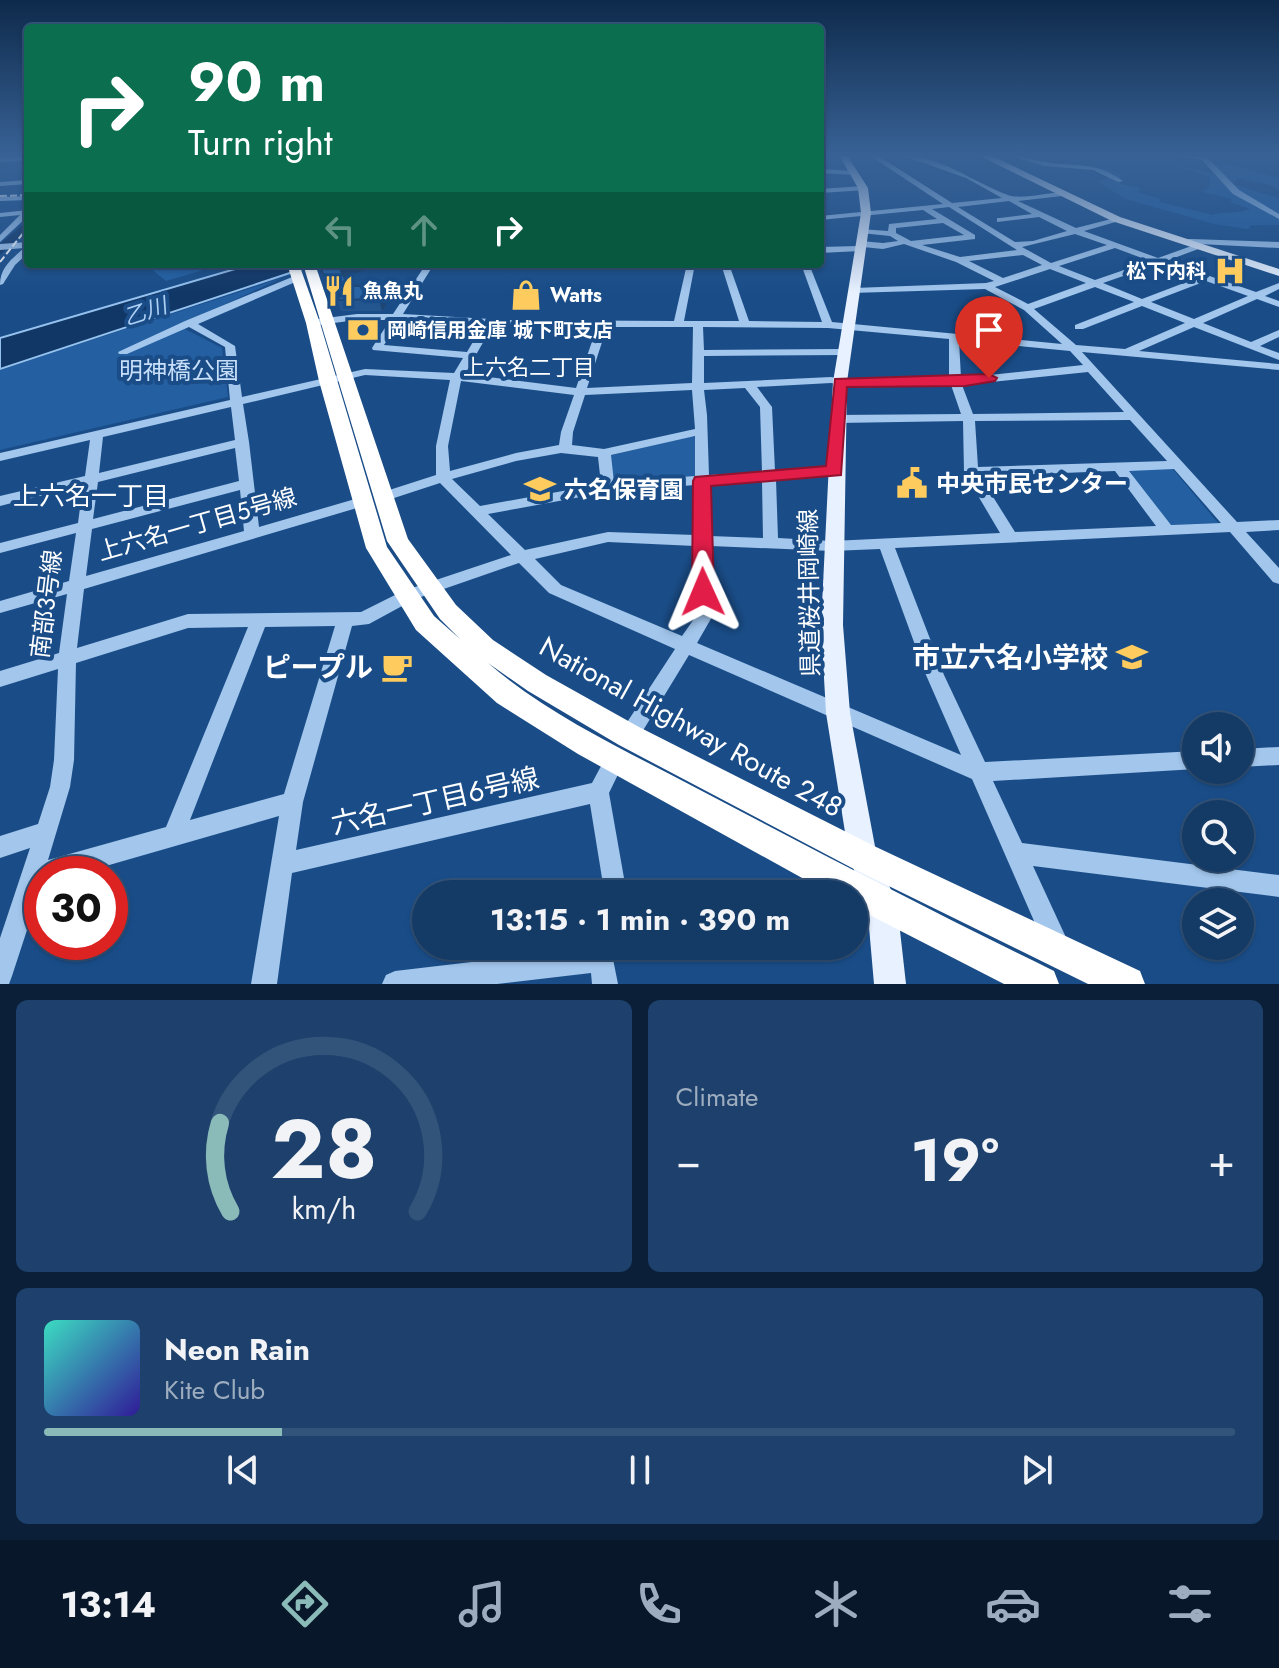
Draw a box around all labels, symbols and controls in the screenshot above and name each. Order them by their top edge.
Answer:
text: 90 m [188,41,325,122]
icon: right [56,56,160,160]
text: Turn right [188,116,333,168]
icon: left [318,208,362,252]
icon: ahead [402,208,446,252]
icon: right [486,208,530,252]
hospital icon: 松下内科 [1213,254,1247,288]
place label: 松下内科 [1126,257,1206,286]
restaurant icon: 魚魚丸 [322,274,356,308]
place label: 魚魚丸 [363,277,423,306]
shop icon: Watts [509,278,543,312]
place label: Watts [550,281,602,310]
water label: 乙川 [119,288,173,333]
pin [955,296,1023,378]
icon: arrive [967,308,1011,352]
bank icon: 岡崎信用金庫 城下町支店 [346,313,380,347]
place label: 岡崎信用金庫 城下町支店 [387,316,613,345]
district label: 上六名二丁目 [463,351,595,383]
park label: 明神橋公園 [119,353,239,388]
public building icon: 中央市民センター [895,466,929,500]
place label: 中央市民センター [936,466,1128,501]
school or university icon: 六名保育園 [523,472,557,506]
place label: 六名保育園 [564,472,684,507]
district label: 上六名一丁目 [13,477,169,515]
street label: 上六名一丁目5号線 [93,479,301,569]
street label: 県道桜井岡崎線 [790,509,828,677]
street label: 南部3号線 [22,548,70,660]
position arrow [661,550,745,634]
street label: National Highway Route 248 [532,626,850,828]
place label: 市立六名小学校 [912,637,1108,678]
school or university icon: 市立六名小学校 [1115,640,1149,674]
place label: ピープル [263,647,373,688]
cafe icon: ピープル [380,650,414,684]
map controls [1182,712,1254,960]
button: sound [1182,712,1254,784]
street label: 六名一丁目6号線 [327,757,543,845]
button: search [1182,800,1254,872]
speed limit sign: 30 [24,856,128,960]
button: layers [1182,888,1254,960]
text: 13:15 · 1 min · 390 m [490,898,790,941]
text: Climate [676,1078,758,1116]
text: 28 [270,1089,377,1209]
text: 19° [910,1117,999,1204]
text: − [676,1129,701,1193]
text: + [1208,1129,1235,1193]
text: km/h [291,1188,356,1230]
text: Neon Rain [164,1328,310,1371]
text: Kite Club [164,1371,265,1409]
icon: previous [221,1448,265,1492]
icon: pause [618,1448,662,1492]
icon: next [1015,1448,1059,1492]
icon: directions [277,1576,333,1632]
icon: music [454,1576,510,1632]
icon: phone [631,1576,687,1632]
icon: climate [808,1576,864,1632]
icon: car [985,1576,1041,1632]
icon: filters [1162,1576,1218,1632]
text: 13:14 [61,1578,156,1630]

